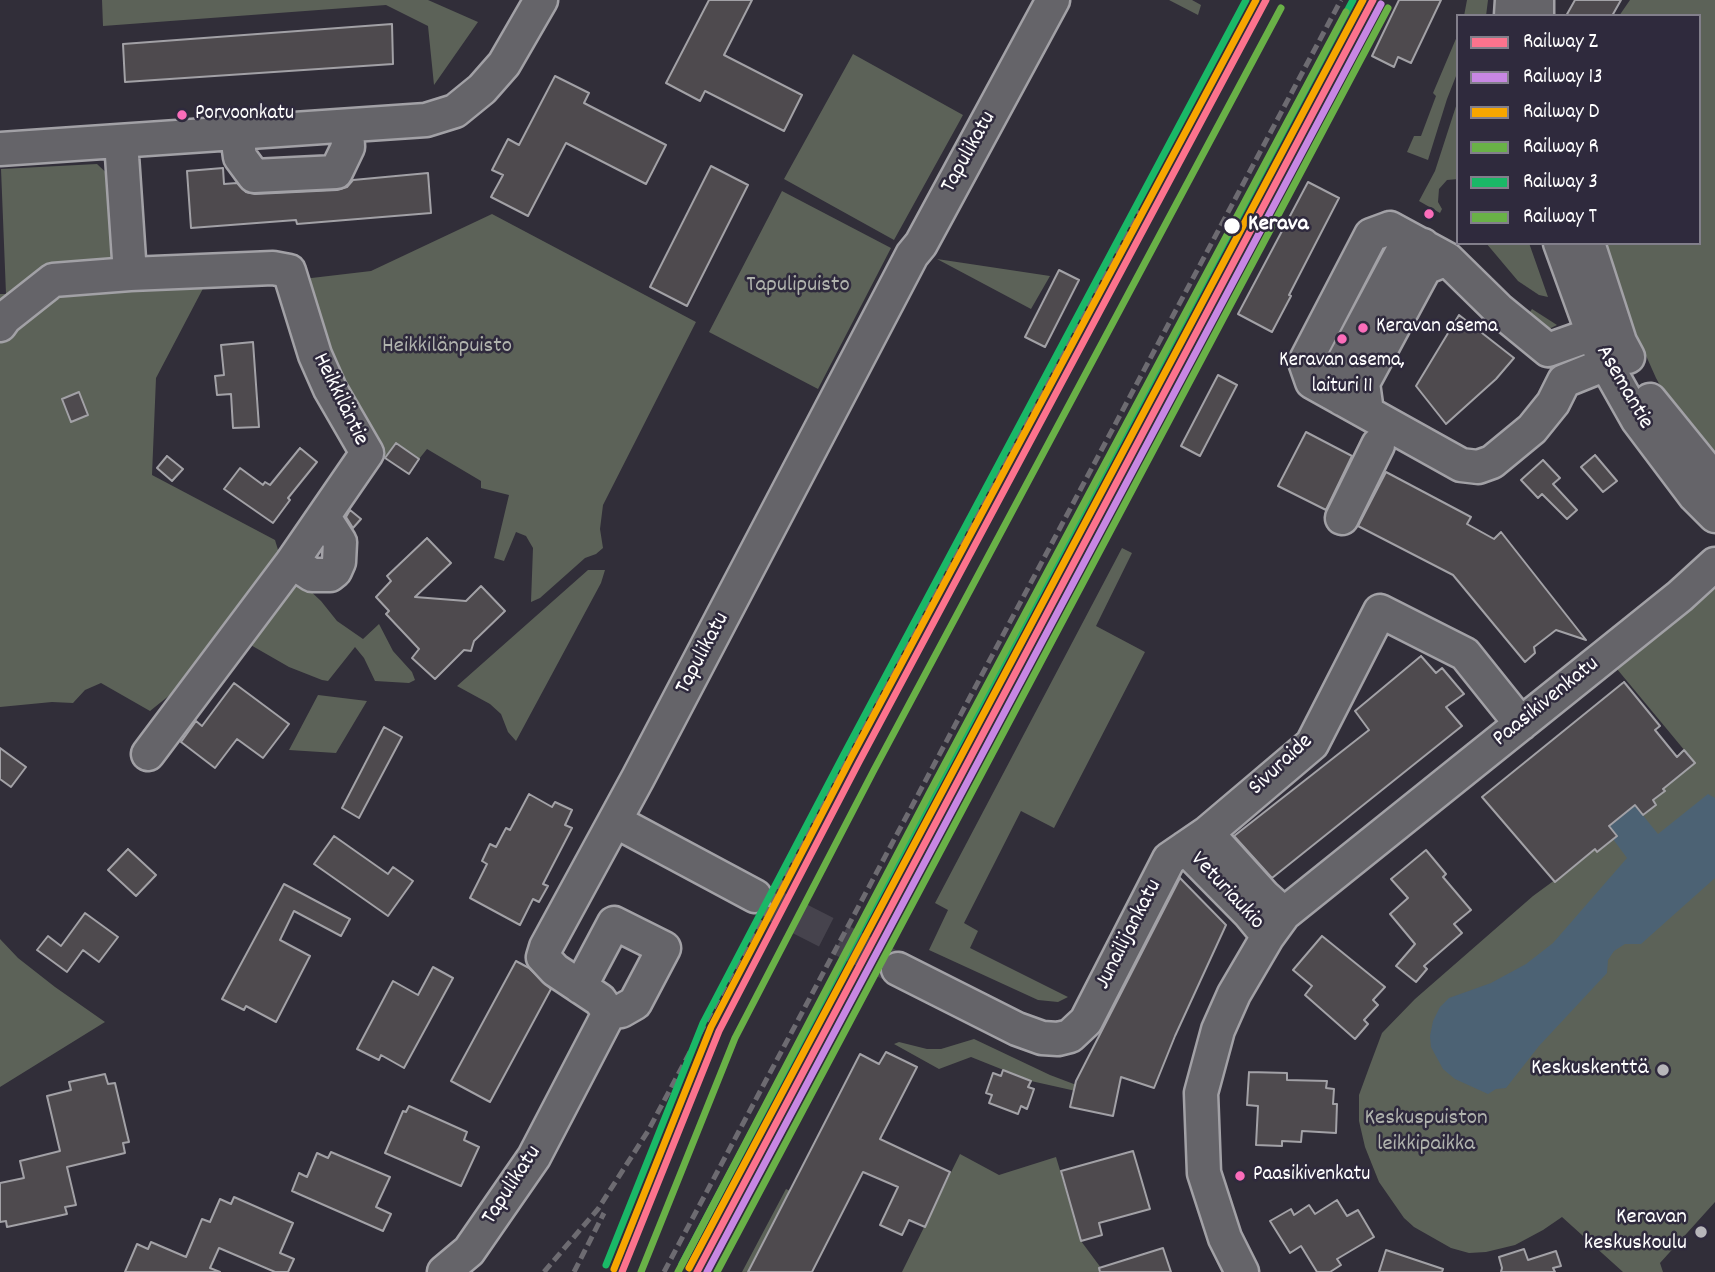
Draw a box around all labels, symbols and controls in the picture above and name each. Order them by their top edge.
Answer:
legend [1456,14,1701,245]
text: Railway Z [1523,28,1598,58]
text: Railway 13 [1523,63,1603,93]
text: Railway D [1523,98,1599,128]
place label: Porvoonkatu [195,102,294,128]
street label: Tapulikatu [936,107,1004,199]
marker: Porvoonkatu [175,108,189,122]
text: Railway R [1523,133,1599,163]
text: Railway 3 [1523,168,1598,198]
text: Railway T [1523,203,1597,233]
unlabelled marker [1422,207,1436,221]
place label: Kerava [1248,212,1308,240]
marker: Kerava [1222,216,1242,236]
park label: Tapulipuisto [746,273,850,301]
place label: Keravan asema [1376,315,1498,341]
marker: Keravan asema [1356,321,1370,335]
marker: Keravan asema, laituri 11 [1335,332,1349,346]
park label: Heikkilänpuisto [382,334,512,362]
street label: Asemantie [1588,341,1658,435]
street label: Heikkiläntie [305,349,373,451]
place label: Keravan asema, laituri 11 [1279,349,1405,399]
street label: Tapulikatu [671,608,737,700]
street label: Paasikivenkatu [1488,652,1606,754]
street label: Sivuraide [1244,729,1320,803]
street label: Veturiaukio [1183,847,1269,937]
street label: Junailijankatu [1091,875,1169,995]
place label: Keskuskenttä [1531,1056,1649,1084]
marker: Keskuskenttä [1655,1062,1671,1078]
park label: Keskuspuiston leikkipaikka [1364,1106,1488,1160]
street label: Tapulikatu [477,1141,549,1231]
place label: Paasikivenkatu [1253,1163,1370,1189]
marker: Paasikivenkatu [1233,1169,1247,1183]
place label: Keravan keskuskoulu [1584,1205,1687,1259]
marker: Keravan keskuskoulu [1693,1224,1709,1240]

